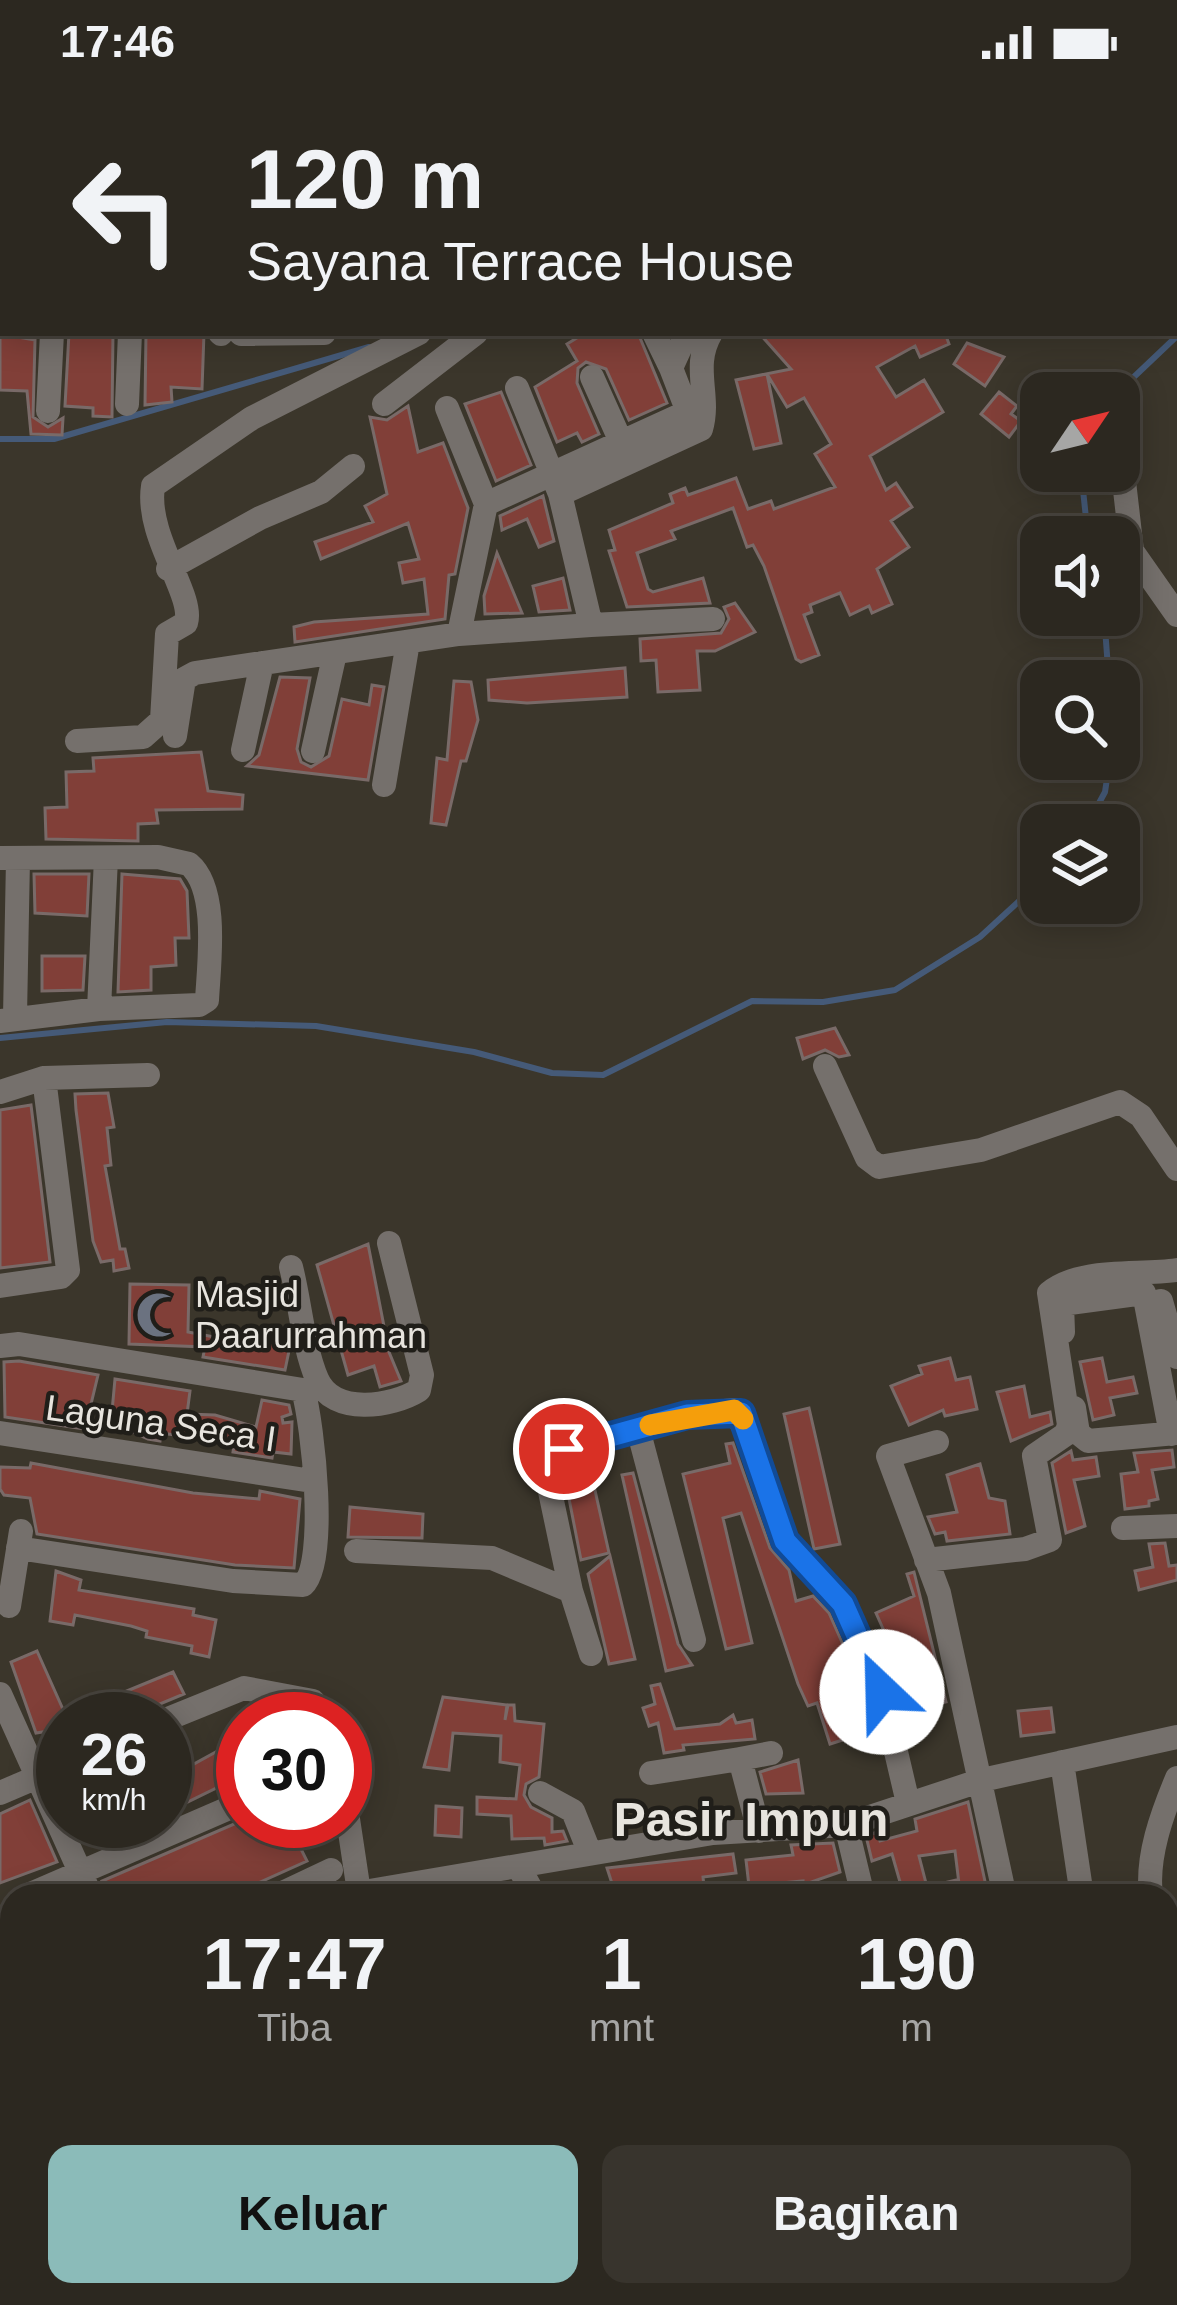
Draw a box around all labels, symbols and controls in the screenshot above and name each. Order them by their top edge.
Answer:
text: 17:46 [60,16,175,67]
icon: left [48,132,204,288]
text: 120 m [246,132,484,226]
text: Sayana Terrace House [246,231,794,291]
north arrow [1020,372,1140,492]
map controls [1020,372,1140,924]
button: sound [1020,516,1140,636]
button: search [1020,660,1140,780]
button: layers [1020,804,1140,924]
place label: Masjid Daarurrahman [195,1274,427,1356]
mosque icon: Masjid Daarurrahman [134,1290,184,1340]
street label: Laguna Seca I [43,1387,279,1459]
pin [513,1398,615,1500]
icon: arrive [531,1416,597,1482]
position arrow [819,1629,945,1755]
speed limit sign: 30 [216,1692,372,1848]
text: 26 [81,1721,147,1788]
text: km/h [81,1783,147,1816]
district label: Pasir Impun [614,1793,888,1846]
text: 17:47 [202,1924,387,2004]
text: 1 [601,1924,642,2004]
text: 190 [856,1924,977,2004]
text: Tiba [257,2006,332,2049]
text: mnt [589,2006,654,2049]
text: m [900,2006,933,2049]
button: Keluar [48,2145,578,2283]
button: Bagikan [602,2145,1131,2283]

